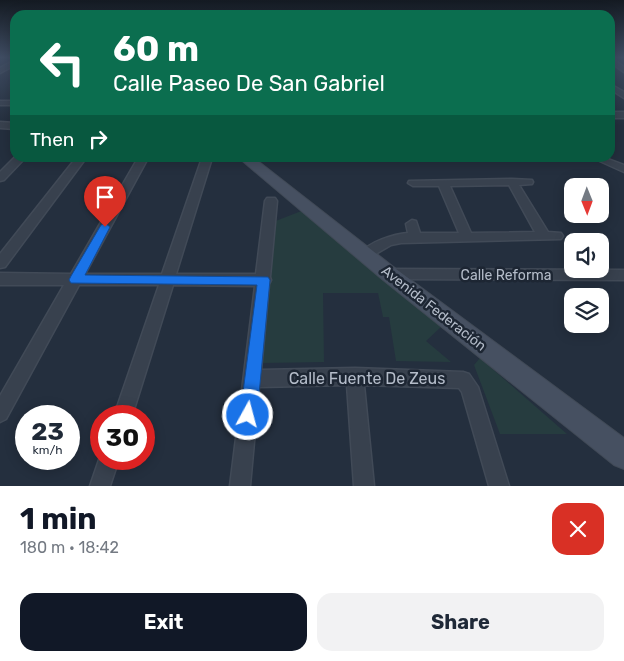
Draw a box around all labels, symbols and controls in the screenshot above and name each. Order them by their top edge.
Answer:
text: 60 m [113,28,199,70]
icon: left [30,30,95,95]
text: Calle Paseo De San Gabriel [113,70,385,97]
icon: right [84,125,112,153]
text: Then [30,128,74,151]
pin [84,176,126,227]
north arrow [564,178,609,222]
map controls [564,178,609,333]
icon: arrive [91,183,119,211]
button: sound [564,233,609,278]
street label: Avenida Federación [378,262,489,355]
street label: Calle Reforma [461,267,551,284]
button: layers [564,288,609,333]
street label: Calle Fuente De Zeus [289,369,445,388]
position arrow [221,388,273,440]
speed limit sign: 30 [90,405,155,470]
text: 23 [31,417,64,446]
text: km/h [33,443,62,457]
text: 1 min [20,501,97,537]
button: close [552,503,604,555]
text: 180 m · 18:42 [20,538,119,557]
button: Exit [20,593,307,651]
button: Share [317,593,604,651]

